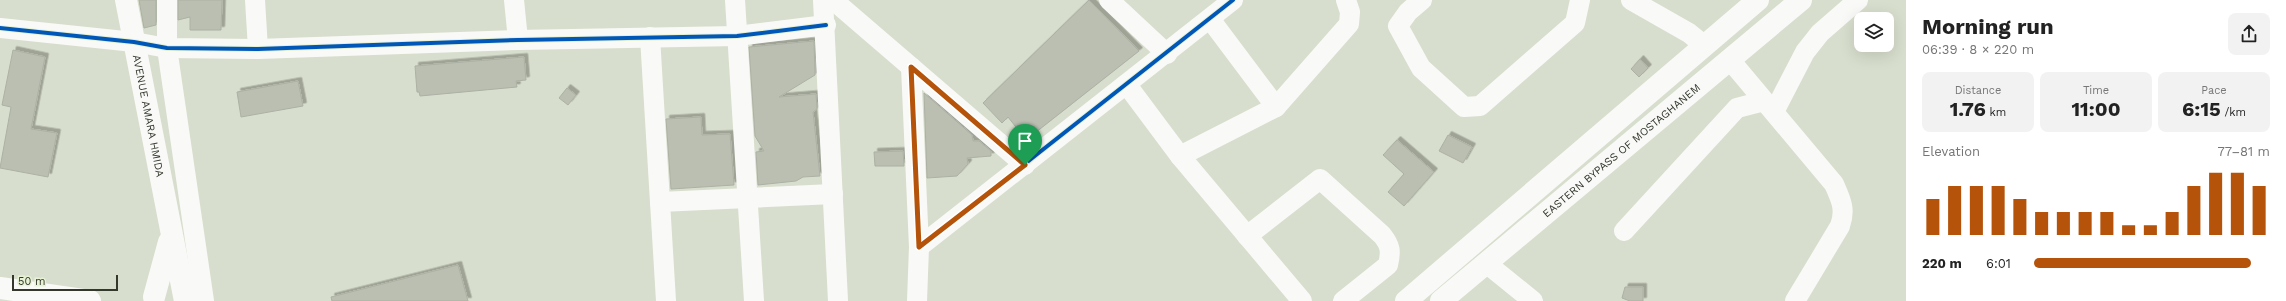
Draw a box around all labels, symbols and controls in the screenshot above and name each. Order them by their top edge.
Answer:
map controls [1854,12,1894,52]
button: layers [1854,12,1894,52]
button: share [2228,13,2270,55]
text: Morning run [1922,14,2054,39]
text: 06:39 · 8 × 220 m [1922,42,2034,57]
street label: AVENUE AMARA HMIDA [130,53,167,178]
street label: EASTERN BYPASS OF MOSTAGHANEM [1540,81,1703,220]
text: Distance [1955,84,2001,97]
text: Time [2083,84,2109,97]
text: Pace [2201,84,2227,97]
text: 1.76 [1950,97,1986,121]
text: 11:00 [2071,97,2121,121]
text: 6:15 [2182,97,2221,121]
text: km [1986,106,2006,119]
text: /km [2221,106,2246,119]
pin [1008,124,1042,165]
icon: arrive [1014,130,1036,152]
text: Elevation [1922,144,1980,159]
text: 77–81 m [2218,144,2270,159]
text: 220 m [1922,256,1962,271]
text: 6:01 [1986,256,2011,271]
scale bar [12,273,118,292]
text: 50 m [18,275,45,288]

